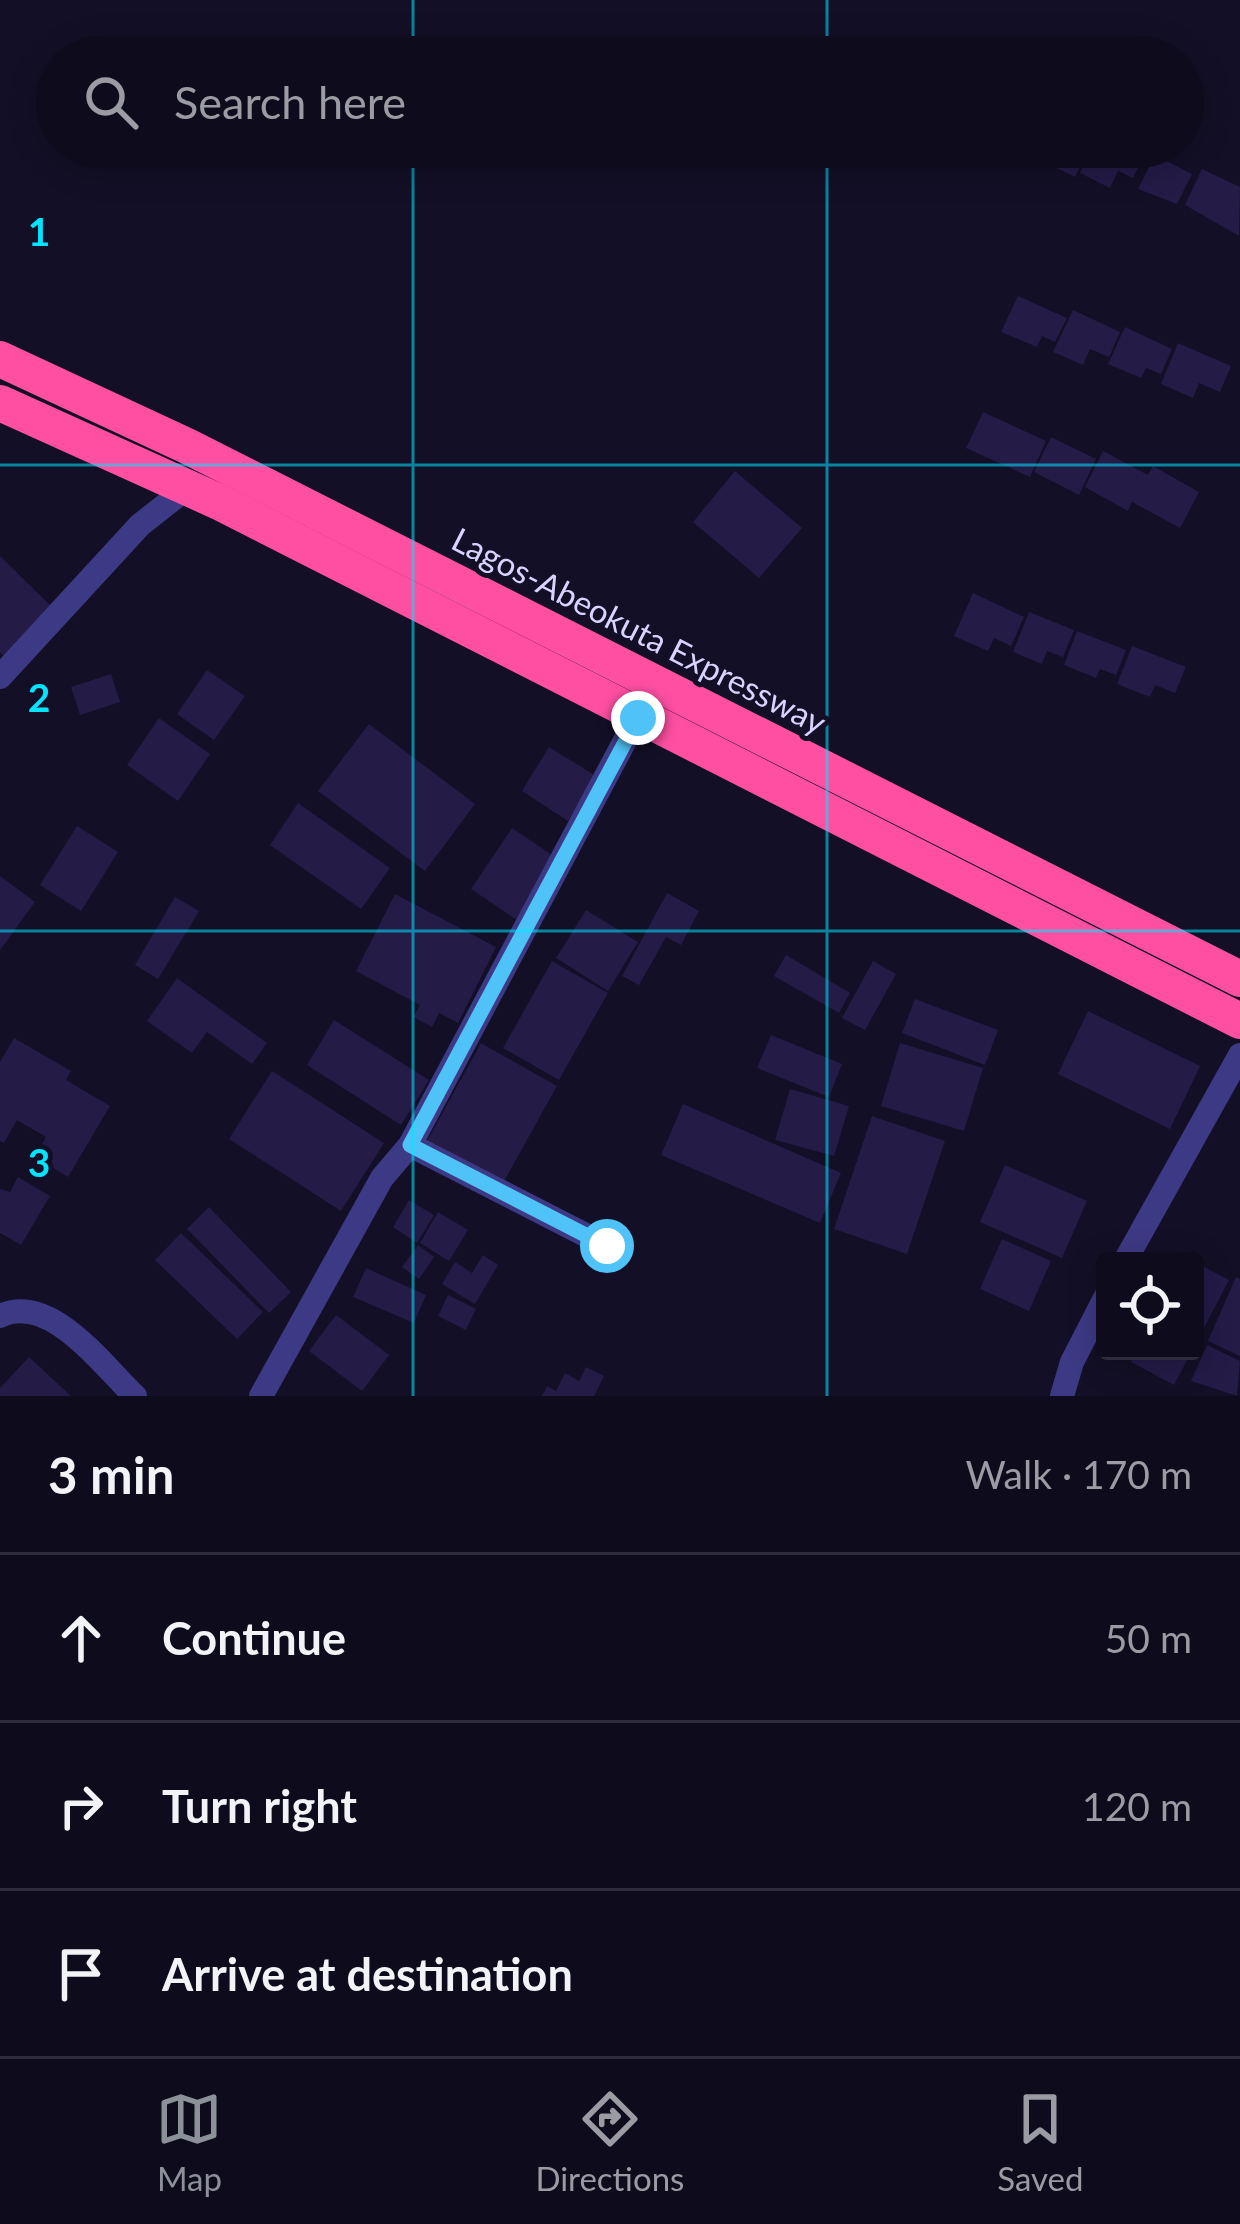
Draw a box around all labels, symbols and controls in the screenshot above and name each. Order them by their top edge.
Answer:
search box [36,36,1204,168]
icon: search [78,69,144,135]
text: Search here [174,75,406,129]
text: 1 [28,208,50,254]
street label: Lagos-Abeokuta Expressway [446,518,833,742]
text: 2 [28,674,50,720]
route end [611,691,665,745]
text: 3 [28,1139,50,1185]
route start [580,1219,634,1273]
map controls [1096,1252,1204,1360]
button: locate [1096,1252,1204,1360]
text: 3 min [48,1444,174,1505]
text: Walk · 170 m [965,1451,1192,1497]
icon: ahead [48,1605,114,1671]
text: Continue [162,1611,346,1665]
text: 50 m [1105,1615,1192,1661]
icon: right [48,1773,114,1839]
text: Turn right [162,1779,357,1833]
text: 120 m [1082,1783,1192,1829]
icon: arrive [48,1941,114,2007]
text: Arrive at destination [162,1947,573,2001]
tab: Map [156,2086,222,2198]
tab: Directions [535,2086,684,2198]
tab: Saved [997,2086,1084,2198]

